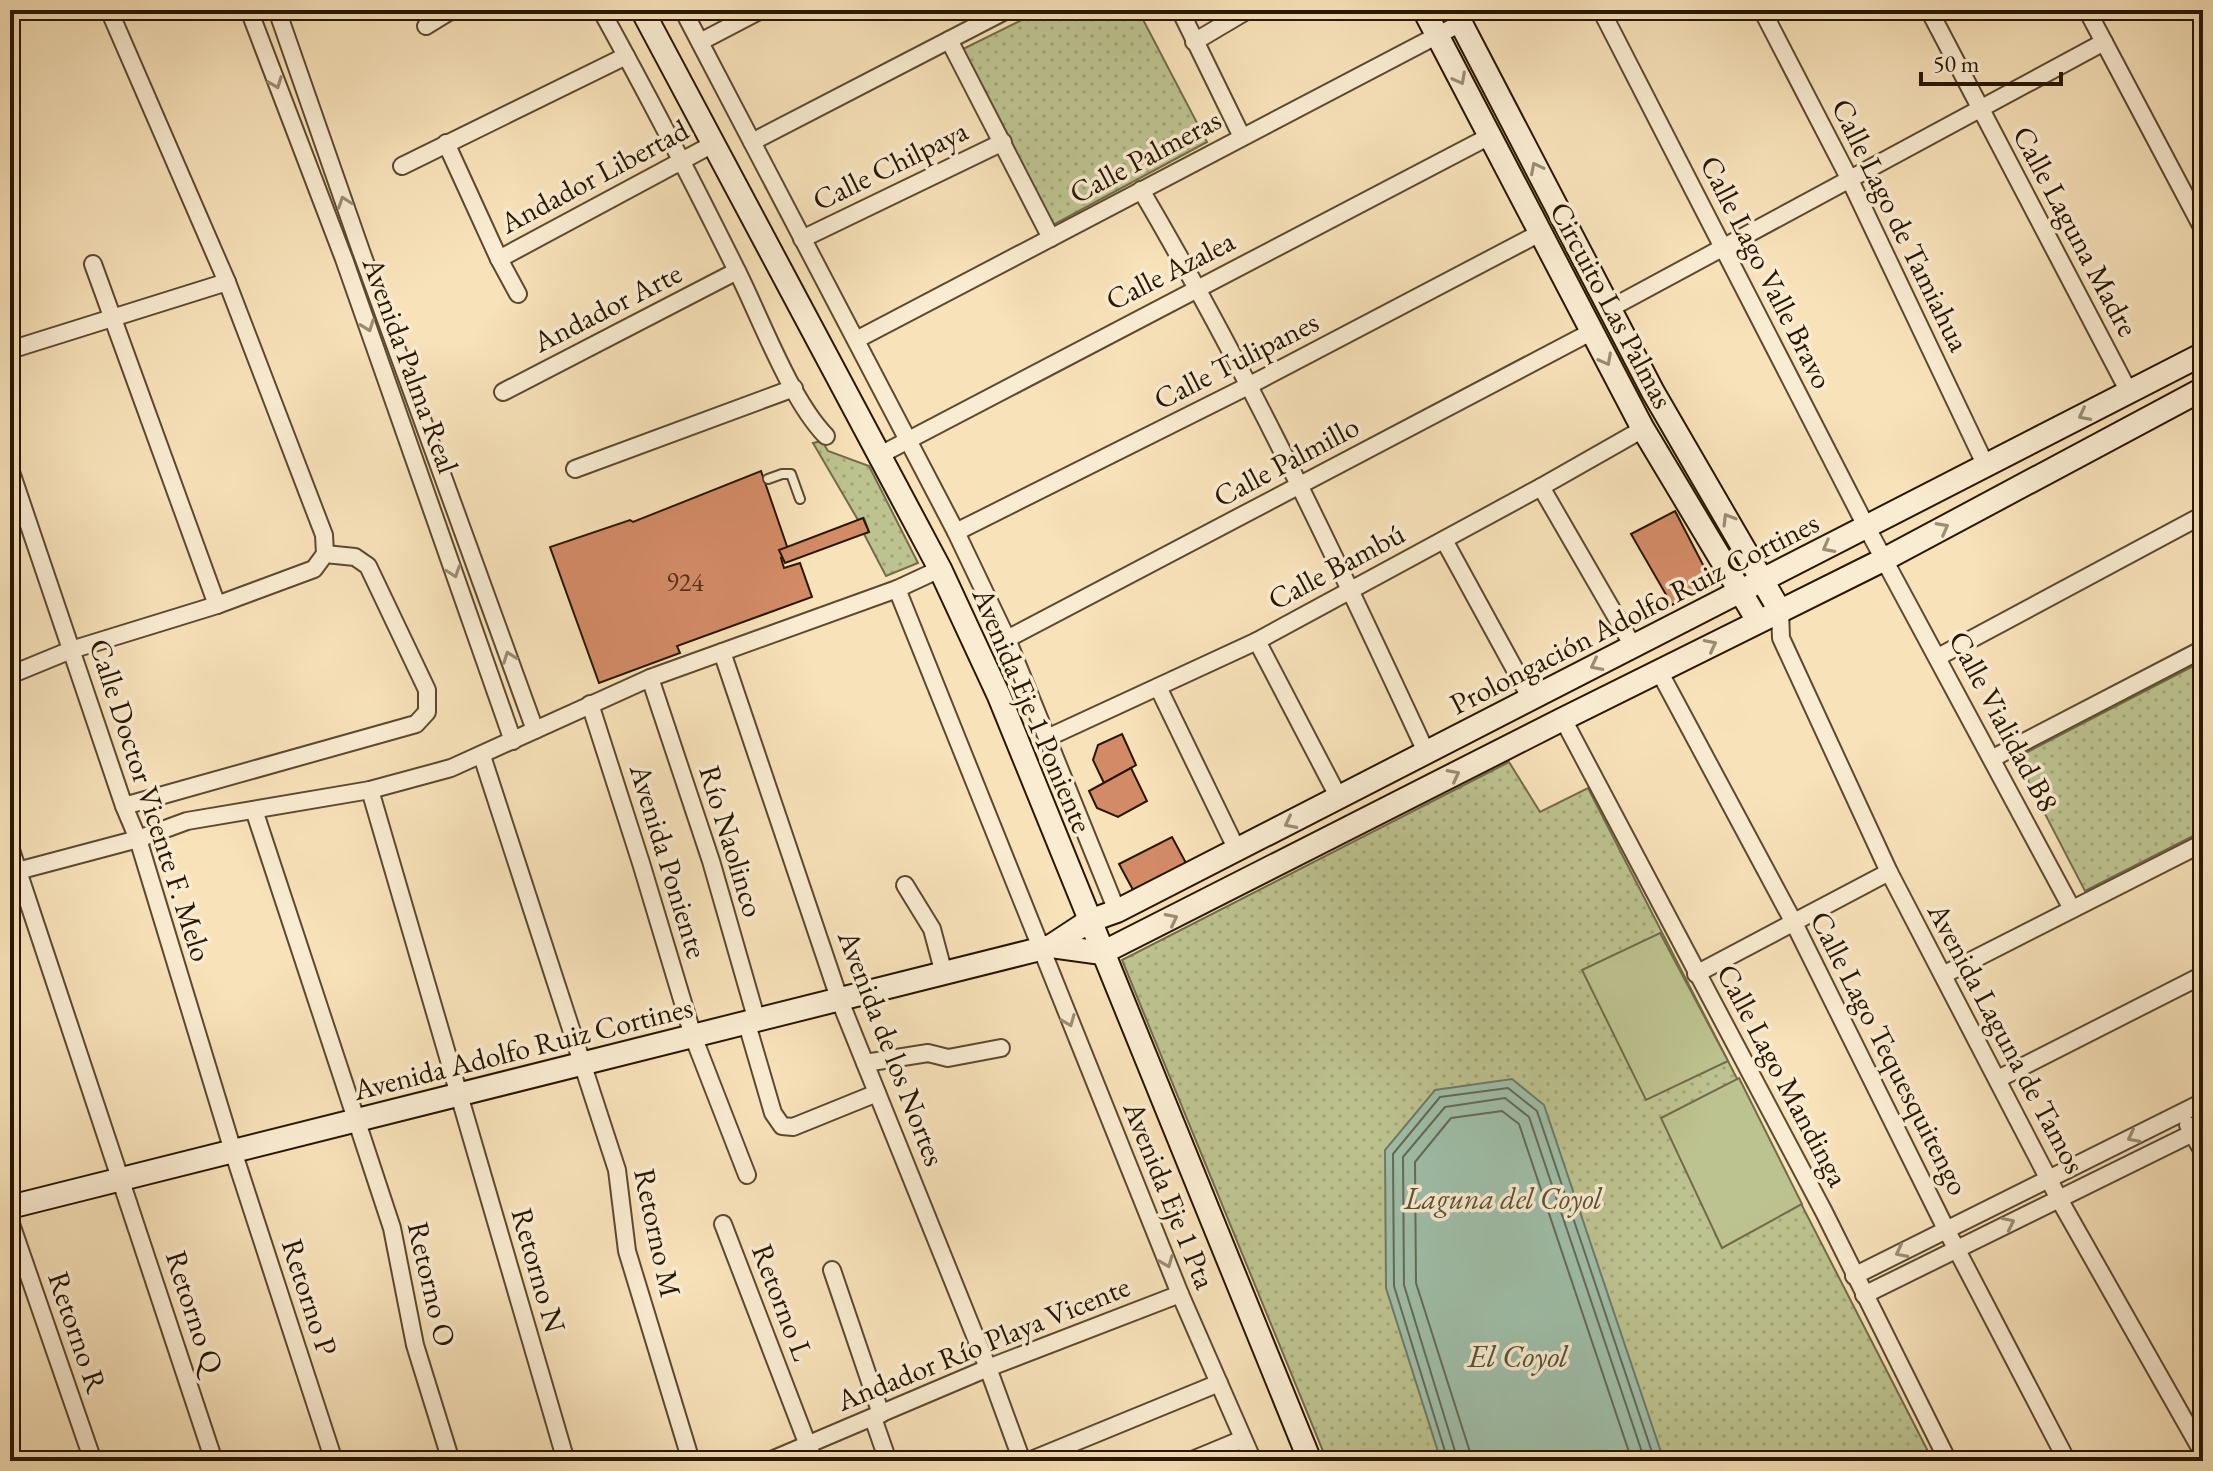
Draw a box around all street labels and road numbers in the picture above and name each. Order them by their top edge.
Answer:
street label: Calle Lago de Tamiahua [1823,92,1979,358]
street label: Calle Palmeras [1062,100,1228,212]
street label: Andador Libertad [492,109,696,243]
street label: Calle Chilpaya [806,111,974,219]
street label: Calle Laguna Madre [2004,119,2148,343]
street label: Calle Lago Valle Bravo [1691,149,1843,395]
street label: Circuito Las Palmas [1541,195,1683,415]
street label: Calle Azalea [1099,221,1241,319]
street label: Avenida Palma Real [354,251,468,478]
street label: Andador Arte [525,253,688,362]
street label: Calle Tulipanes [1147,302,1325,418]
street label: Calle Palmillo [1206,406,1366,516]
street label: Prolongación Adolfo Ruiz Cortines [1443,503,1825,723]
street label: Calle Bambú [1261,514,1411,618]
street label: Avenida Eje 1 Poniente [963,581,1102,839]
street label: Calle Vialidad B8 [1940,624,2068,818]
street label: Calle Doctor Vicente F. Melo [80,634,222,966]
street label: Avenida Poniente [621,758,717,963]
street label: Río Naolinco [690,760,774,922]
street label: Avenida Laguna de Tamos [1919,895,2095,1180]
street label: Calle Lago Tequesquitengo [1801,904,1979,1202]
street label: Avenida de los Nortes [829,924,955,1171]
street label: Calle Lago Mandinga [1708,957,1858,1193]
street label: Avenida Adolfo Ruiz Cortines [348,987,697,1109]
street label: Avenida Eje 1 Pta [1114,1095,1225,1295]
street label: Retorno M [625,1165,691,1301]
street label: Retorno N [503,1203,575,1337]
street label: Retorno O [399,1218,465,1350]
street label: Retorno P [273,1234,347,1360]
street label: Retorno L [743,1238,823,1366]
street label: Retorno Q [157,1246,234,1382]
street label: Retorno R [39,1266,117,1398]
street label: Andador Río Playa Vicente [830,1266,1135,1420]

